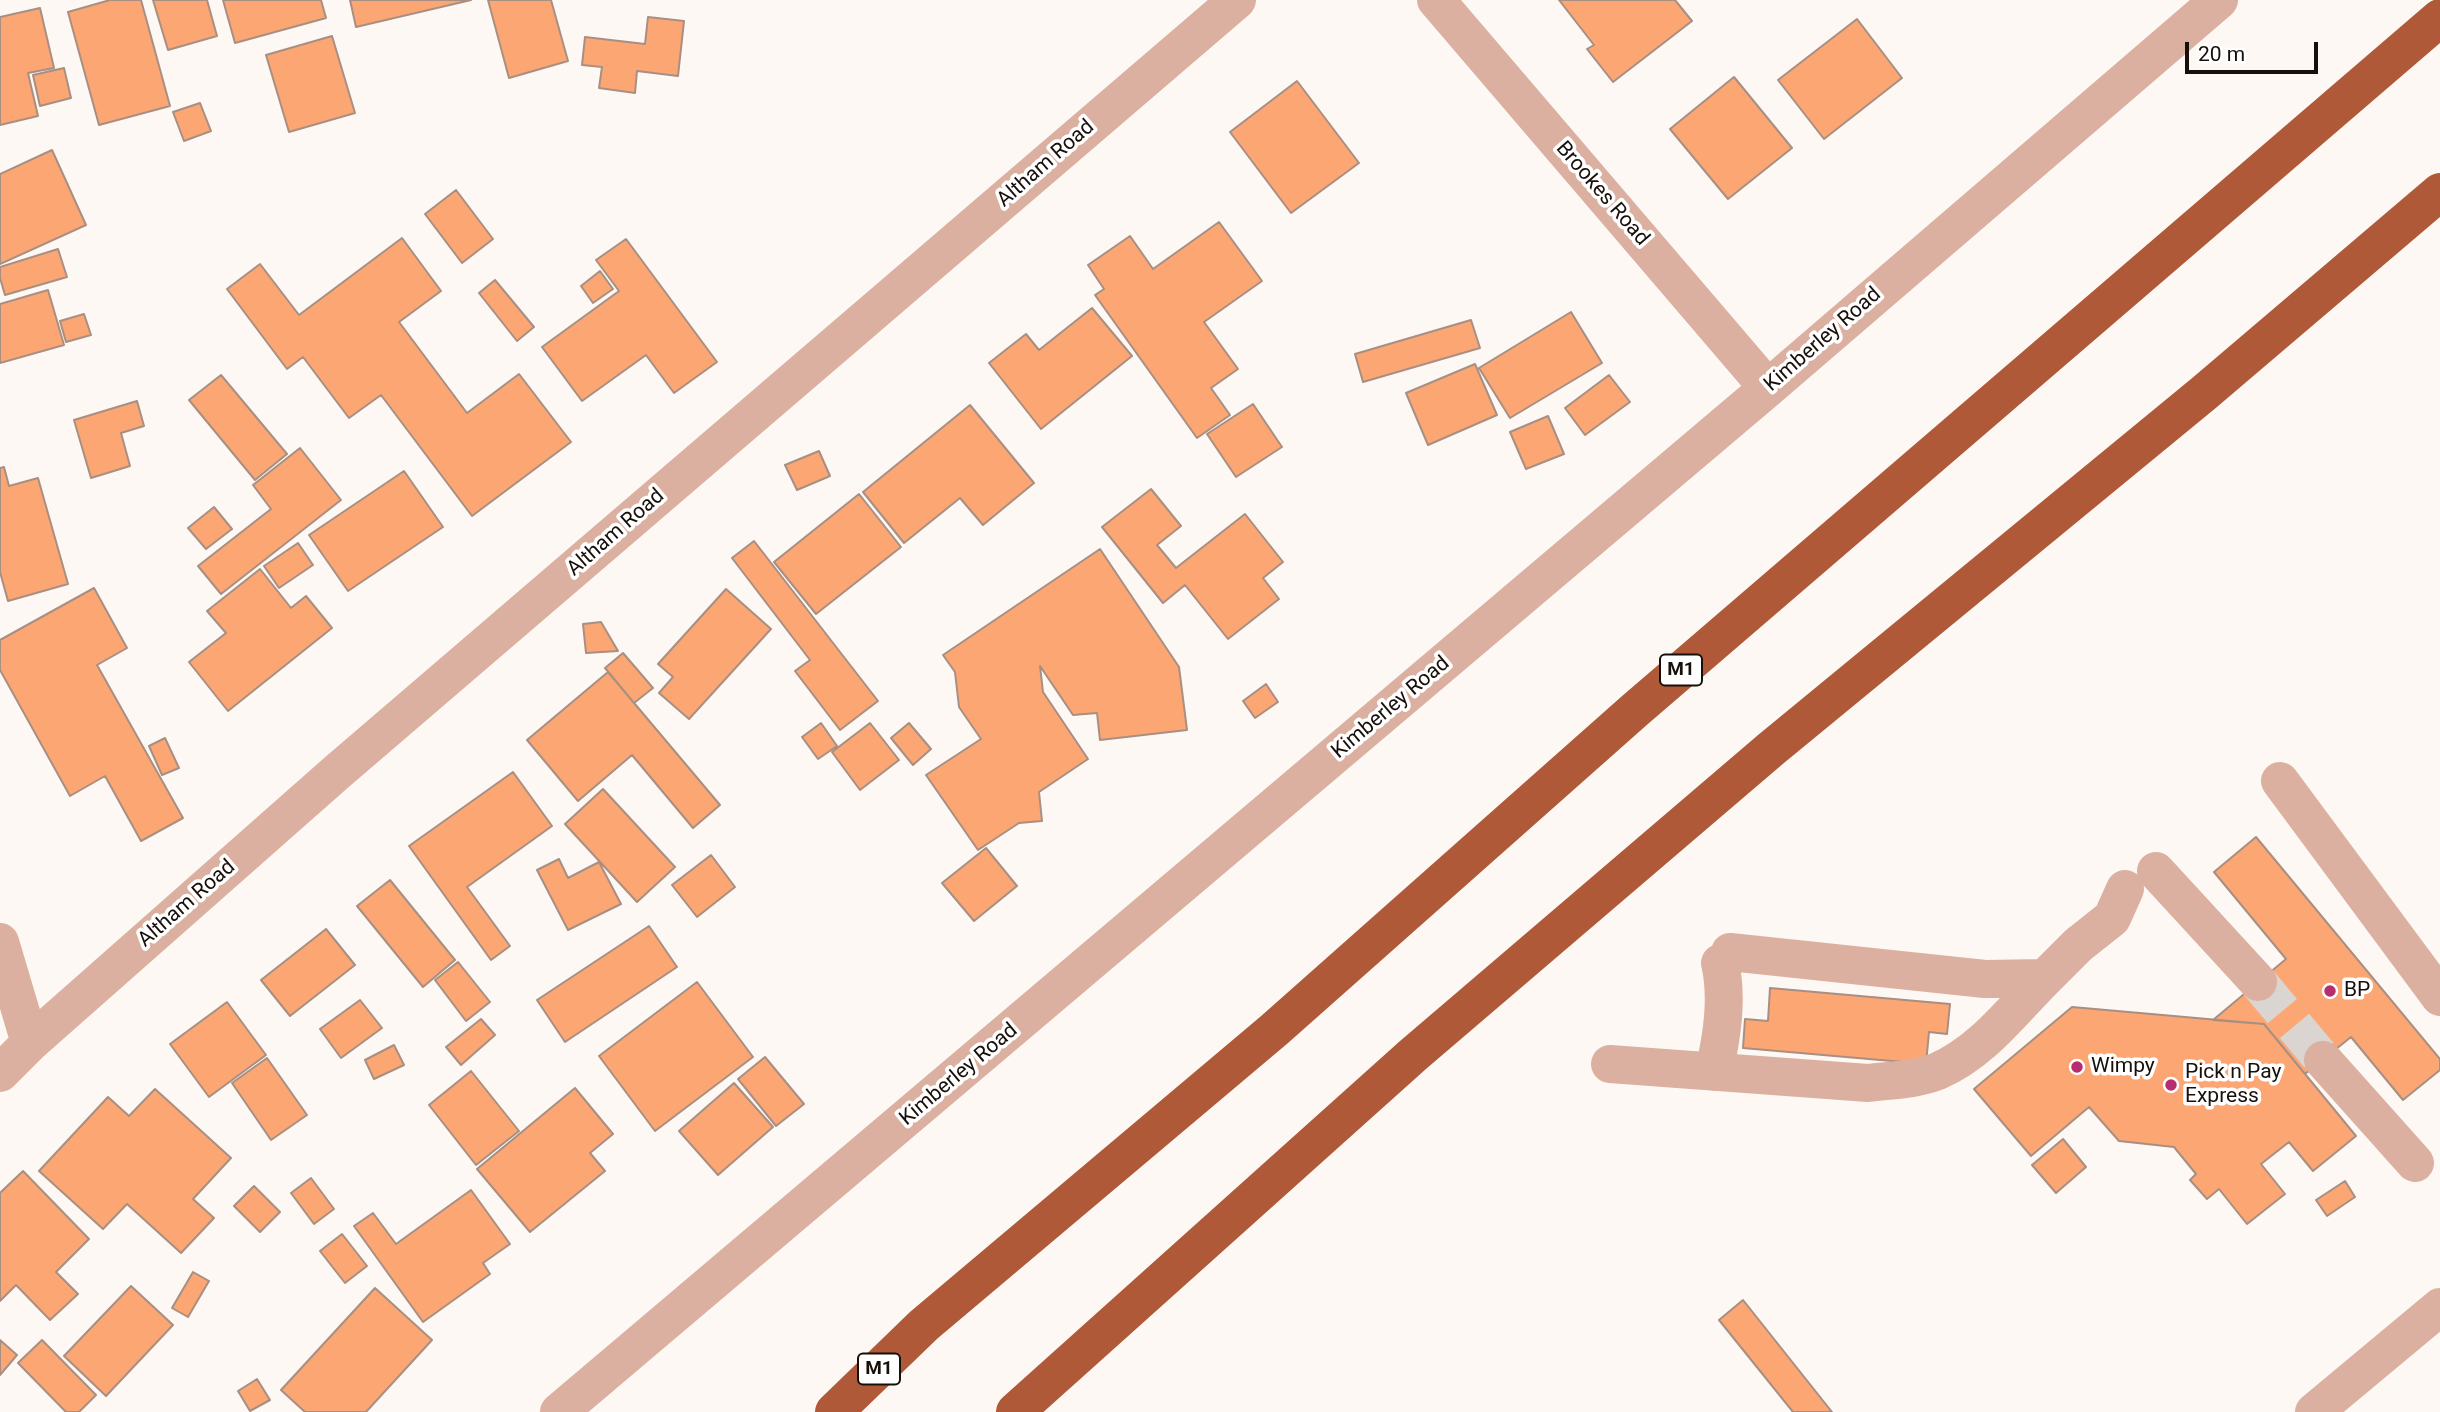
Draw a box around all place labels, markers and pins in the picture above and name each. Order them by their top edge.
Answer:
place label: BP [2344,978,2370,1004]
marker: BP [2322,983,2338,999]
place label: Wimpy [2091,1054,2155,1080]
marker: Wimpy [2069,1059,2085,1075]
place label: Pick n Pay Express [2185,1060,2281,1110]
marker: Pick n Pay Express [2163,1077,2179,1093]

